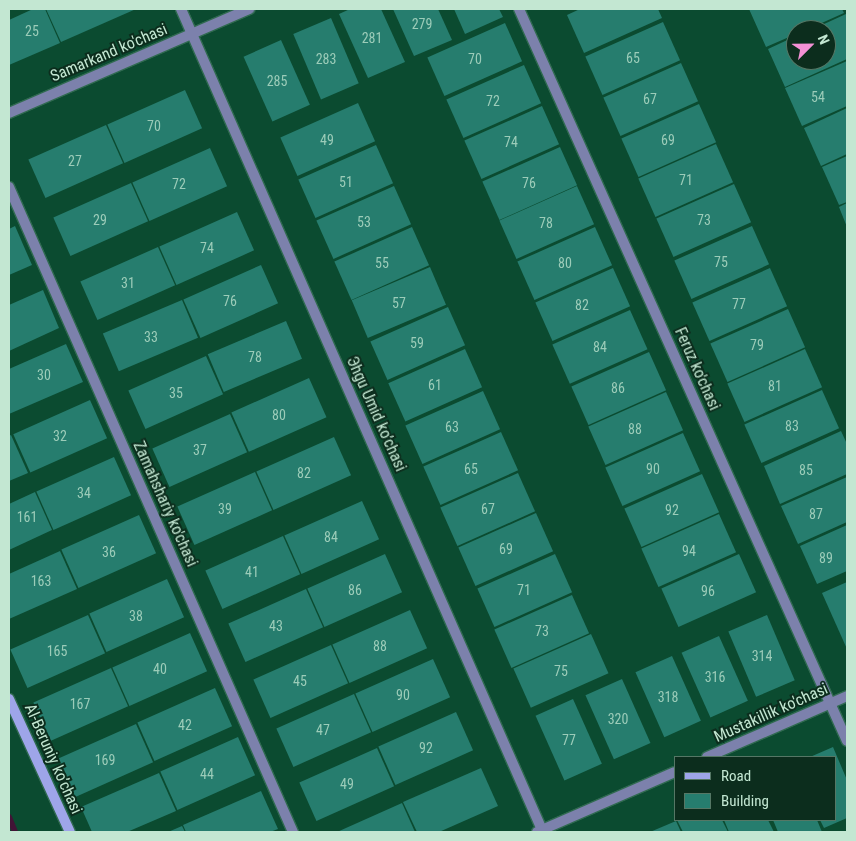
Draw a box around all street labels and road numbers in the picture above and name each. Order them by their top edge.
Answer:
street label: Samarkand ko'chasi [48,20,170,86]
street label: Feruz ko'chasi [670,325,724,413]
street label: Эhgu Umid ko’chasi [342,354,410,474]
street label: Zamahshariy ko'chasi [129,438,201,570]
street label: Mustakillik ko'chasi [711,679,831,747]
street label: Al-Beruniy ko’chasi [20,701,86,817]

